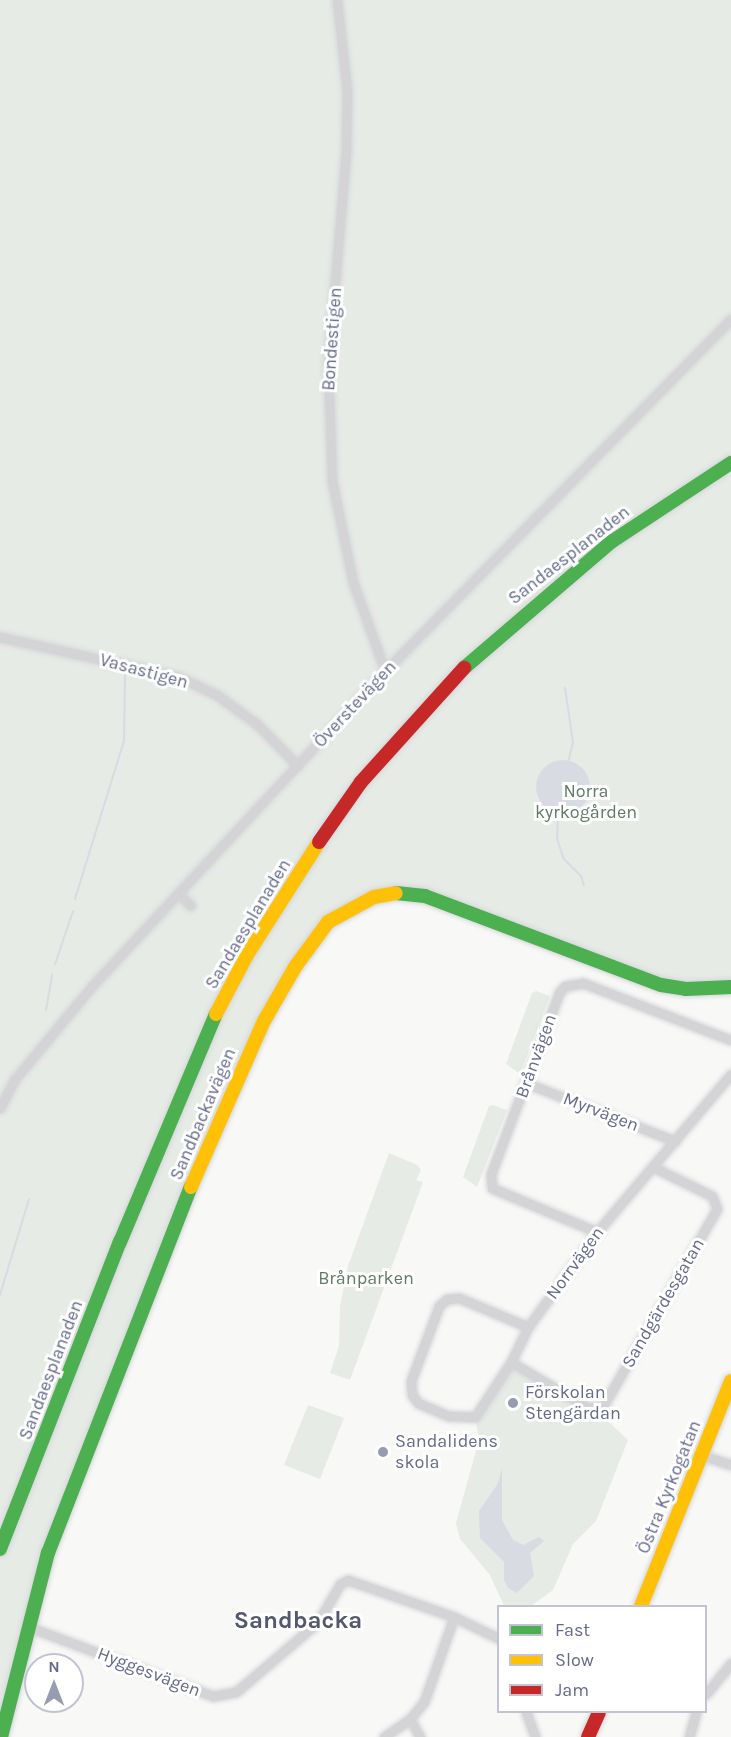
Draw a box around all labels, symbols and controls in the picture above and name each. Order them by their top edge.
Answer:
street label: Bondestigen [318,287,346,391]
street label: Sandaesplanaden [504,501,634,609]
street label: Vasastigen [97,649,191,693]
street label: Överstevägen [309,656,401,752]
park label: Norra kyrkogården [535,781,637,824]
street label: Sandaesplanaden [201,855,295,993]
street label: Brånvägen [511,1011,561,1101]
street label: Sandbackavägen [165,1045,241,1183]
street label: Myrvägen [560,1088,642,1136]
street label: Norrvägen [541,1223,609,1303]
street label: Sandgärdesgatan [617,1234,709,1372]
park label: Brånparken [318,1267,414,1289]
street label: Sandaesplanaden [14,1297,88,1443]
place label: Förskolan Stengärdan [525,1382,621,1424]
marker: Förskolan Stengärdan [506,1396,520,1410]
street label: Östra Kyrkogatan [632,1417,706,1557]
place label: Sandalidens skola [395,1431,498,1474]
marker: Sandalidens skola [376,1445,390,1459]
legend [497,1605,707,1713]
district label: Sandbacka [234,1607,362,1635]
text: Fast [555,1619,590,1641]
street label: Hyggesvägen [94,1642,204,1702]
text: Slow [555,1649,594,1671]
north arrow [24,1653,84,1713]
text: N [48,1657,60,1676]
text: Jam [555,1679,589,1701]

